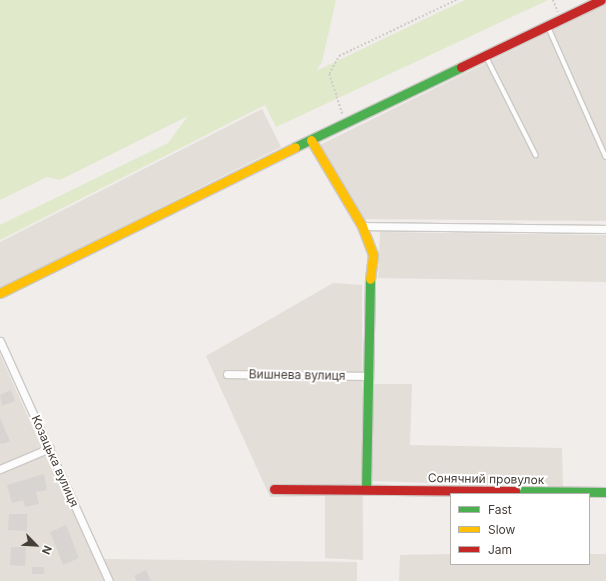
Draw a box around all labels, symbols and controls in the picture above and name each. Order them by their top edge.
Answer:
street label: Вишнева вулиця [249,367,345,383]
street label: Козацька вулиця [28,413,82,509]
street label: Сонячний провулок [428,471,544,487]
legend [450,493,590,565]
text: Fast [488,502,512,517]
text: Slow [488,522,515,537]
north arrow [16,525,56,565]
text: Jam [488,542,512,557]
text: N [39,543,55,557]

